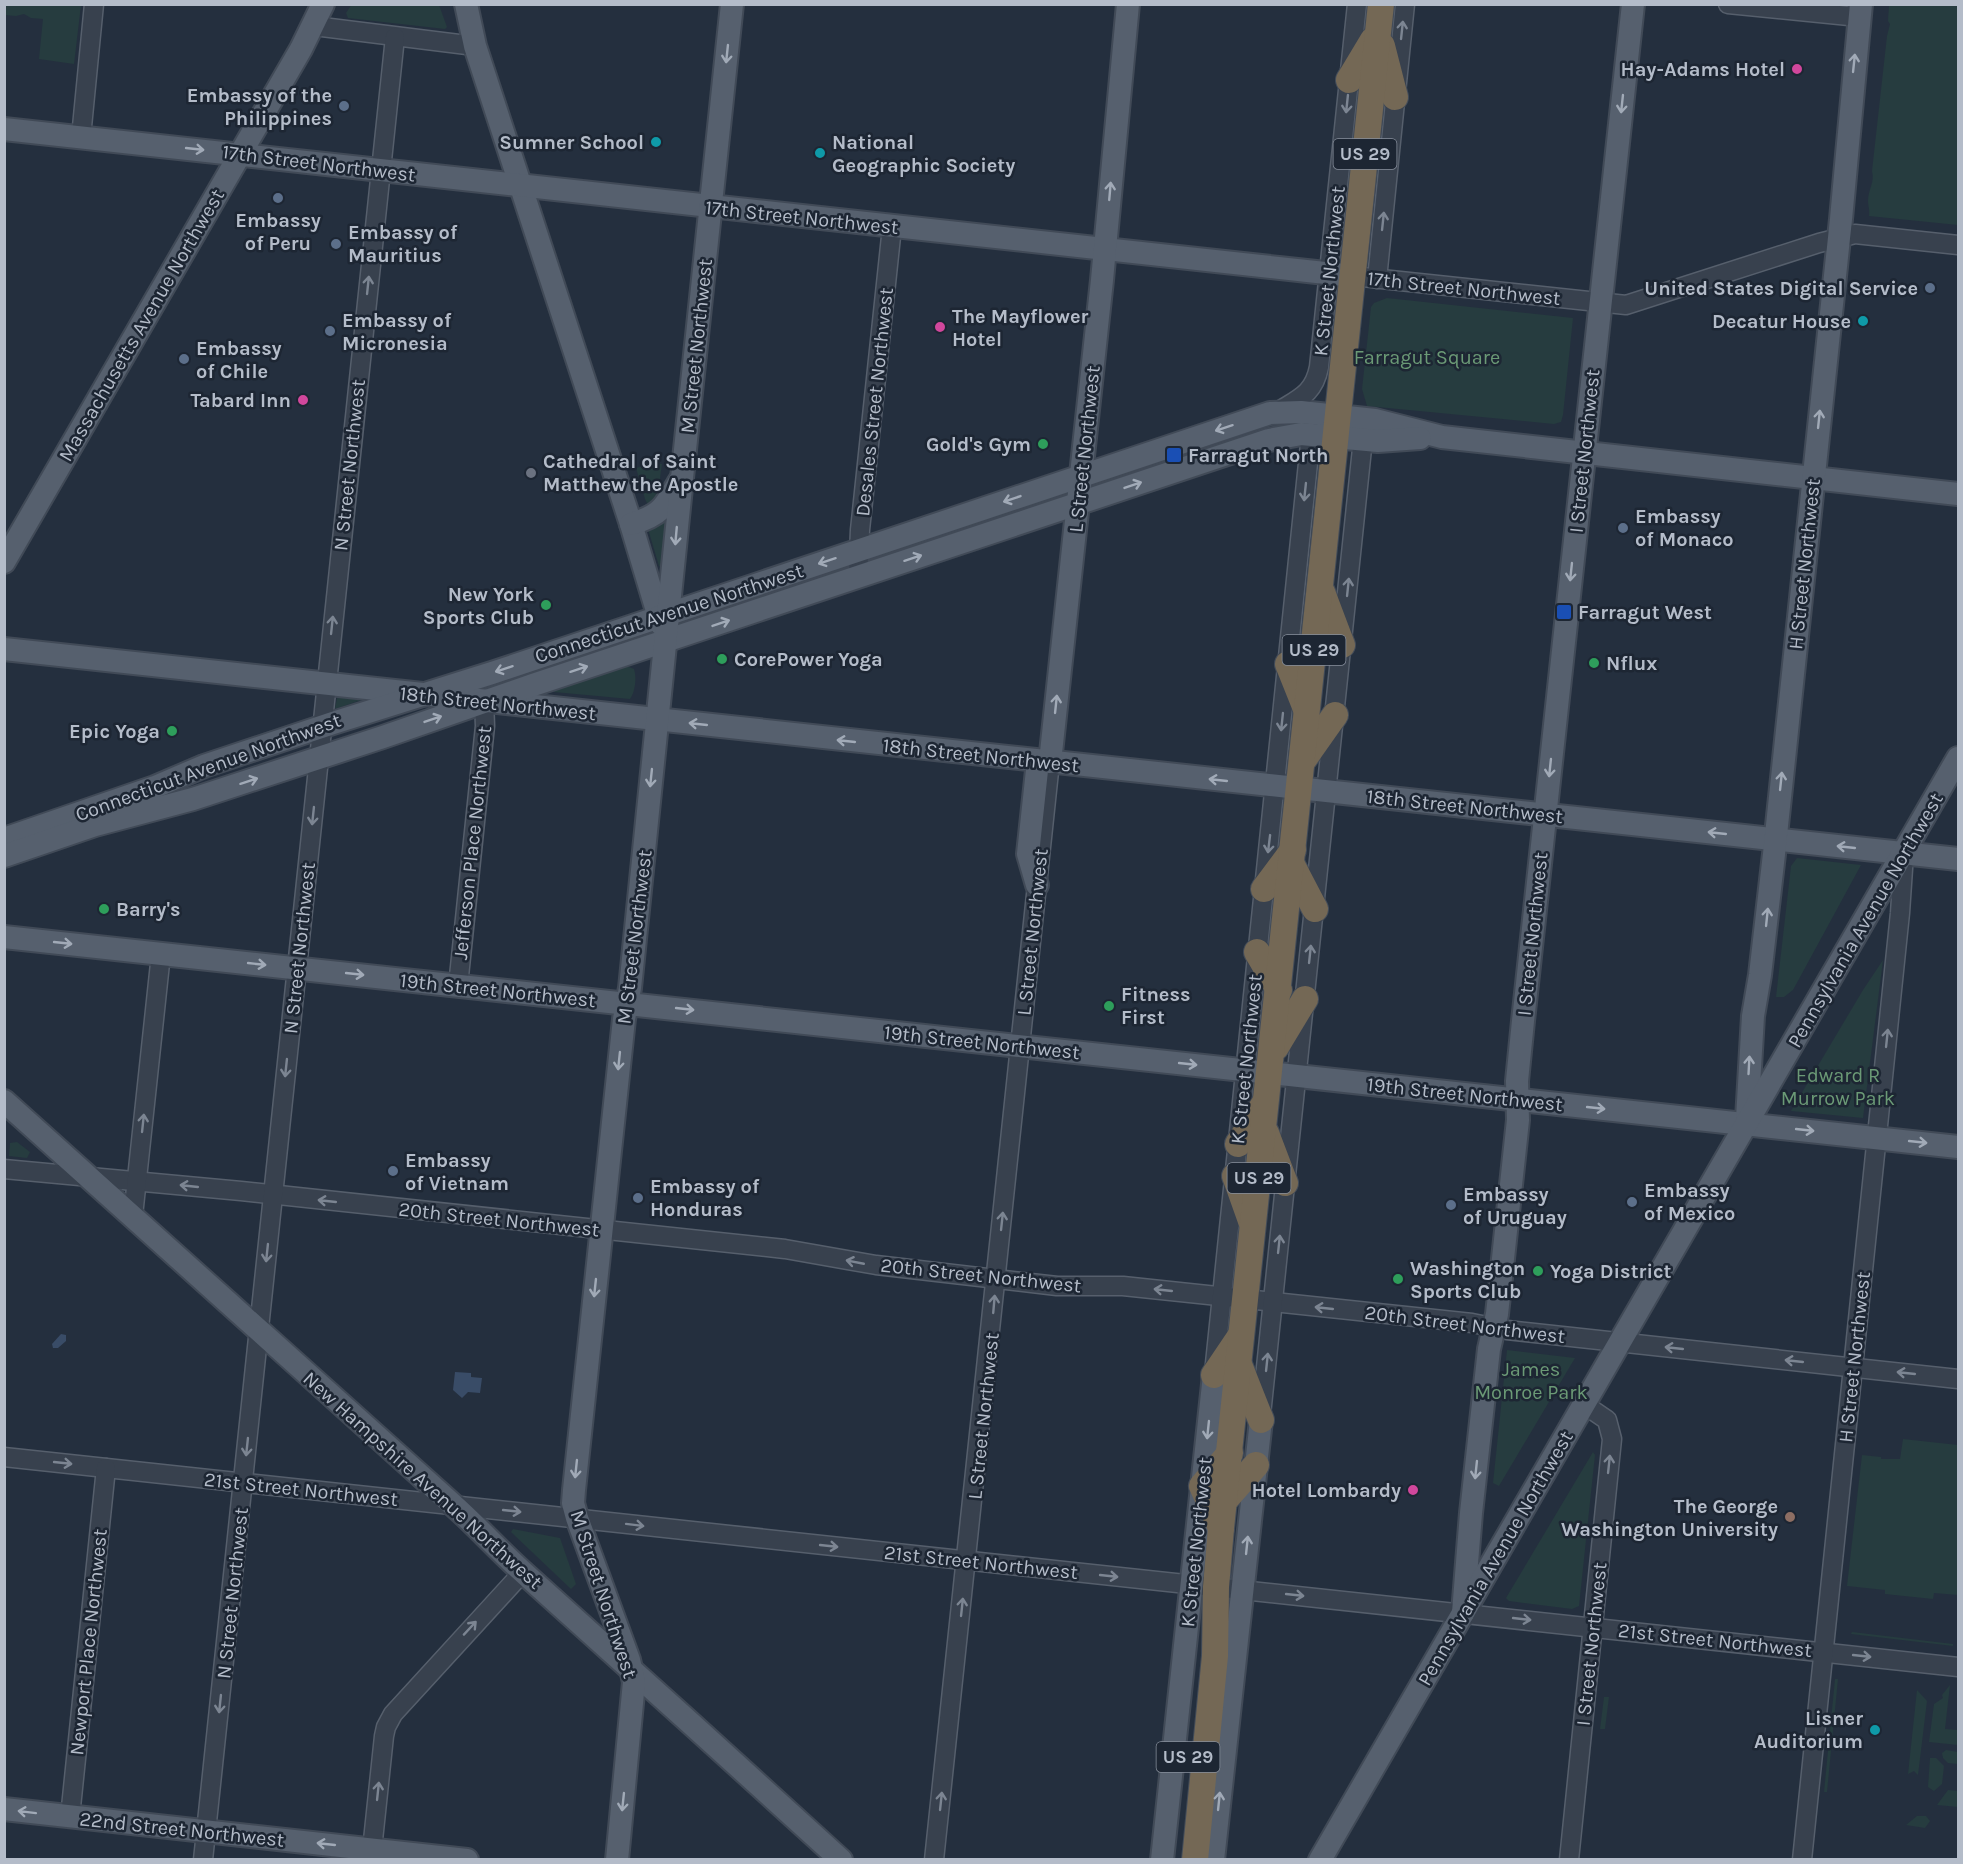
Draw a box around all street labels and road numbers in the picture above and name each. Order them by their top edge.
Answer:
road number: US 29 [1334,139,1396,169]
street label: 17th Street Northwest [221,140,417,187]
street label: K Street Northwest [1309,184,1350,357]
street label: Massachusetts Avenue Northwest [54,185,229,465]
street label: 17th Street Northwest [704,196,900,239]
street label: M Street Northwest [676,257,717,435]
street label: 17th Street Northwest [1366,267,1562,310]
street label: Desales Street Northwest [851,286,898,518]
street label: L Street Northwest [1064,364,1105,534]
street label: I Street Northwest [1564,368,1605,534]
street label: N Street Northwest [329,378,370,552]
street label: H Street Northwest [1784,477,1825,651]
street label: Connecticut Avenue Northwest [532,559,807,668]
road number: US 29 [1282,635,1346,665]
street label: 18th Street Northwest [399,682,598,725]
street label: Connecticut Avenue Northwest [72,708,345,826]
street label: Jefferson Place Northwest [449,725,496,961]
street label: 18th Street Northwest [882,734,1081,777]
street label: 18th Street Northwest [1366,785,1565,828]
street label: Pennsylvania Avenue Northwest [1783,788,1948,1052]
street label: L Street Northwest [1012,847,1053,1017]
street label: M Street Northwest [612,848,657,1026]
street label: I Street Northwest [1512,851,1553,1017]
street label: N Street Northwest [279,861,320,1035]
street label: 19th Street Northwest [399,969,597,1012]
street label: K Street Northwest [1226,972,1267,1145]
street label: 19th Street Northwest [883,1021,1081,1064]
street label: 19th Street Northwest [1366,1073,1564,1116]
road number: US 29 [1228,1163,1290,1193]
street label: 20th Street Northwest [397,1198,601,1242]
street label: 20th Street Northwest [879,1254,1083,1298]
street label: H Street Northwest [1834,1270,1875,1444]
street label: 20th Street Northwest [1363,1301,1567,1348]
street label: L Street Northwest [963,1331,1004,1501]
street label: New Hampshire Avenue Northwest [298,1367,547,1594]
street label: Pennsylvania Avenue Northwest [1413,1426,1578,1690]
street label: K Street Northwest [1176,1455,1217,1628]
street label: 21st Street Northwest [203,1468,400,1511]
street label: N Street Northwest [212,1506,253,1680]
street label: M Street Northwest [565,1507,642,1682]
street label: Newport Place Northwest [65,1527,112,1757]
street label: 21st Street Northwest [883,1541,1080,1584]
street label: I Street Northwest [1571,1561,1612,1727]
street label: 21st Street Northwest [1617,1619,1814,1662]
road number: US 29 [1156,1742,1220,1772]
street label: 22nd Street Northwest [78,1807,286,1852]

